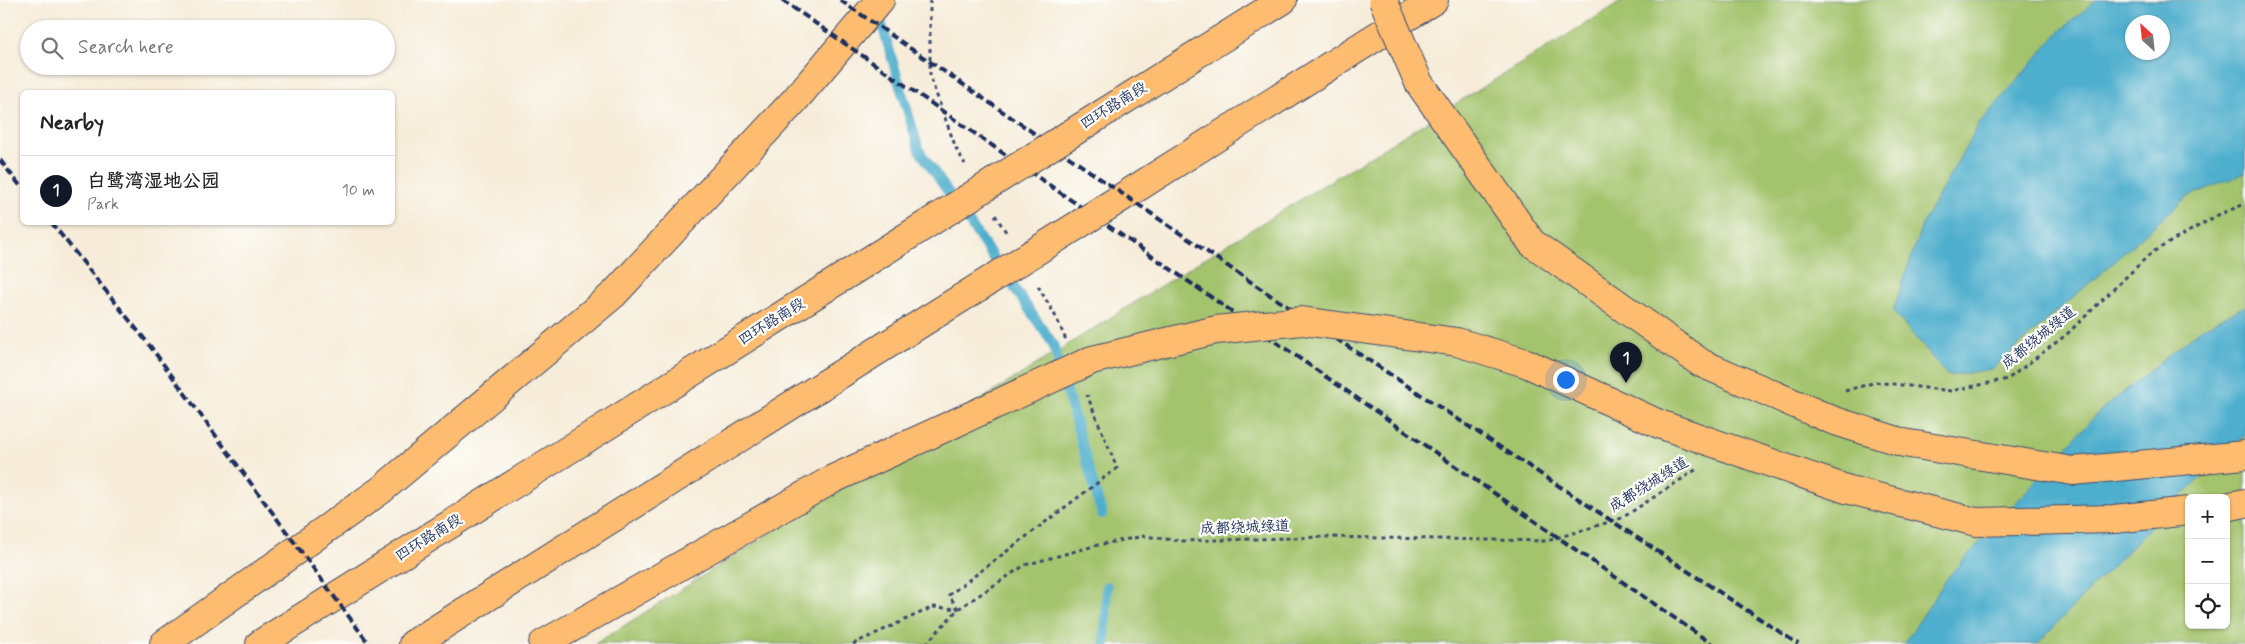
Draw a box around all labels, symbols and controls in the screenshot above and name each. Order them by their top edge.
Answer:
north arrow [2125,15,2170,60]
search box [20,20,395,75]
icon: search [38,34,66,62]
text: Search here [78,35,174,60]
street label: 四环路南段 [1077,78,1151,134]
text: Nearby [40,109,104,137]
text: 白鹭湾湿地公园 [87,169,220,194]
text: 1 [52,180,60,201]
text: 10 m [342,180,375,201]
text: Park [87,194,119,215]
street label: 四环路南段 [735,294,809,350]
street label: 成都绕城绿道 [1998,302,2080,374]
pin: 1 [1610,342,1642,383]
your location [1553,367,1579,393]
street label: 成都绕城绿道 [1606,453,1692,517]
map controls [2185,494,2230,629]
button: + [2185,494,2230,539]
street label: 四环路南段 [392,510,466,566]
street label: 成都绕城绿道 [1200,516,1290,540]
button: − [2185,539,2230,584]
button: locate [2185,584,2230,629]

